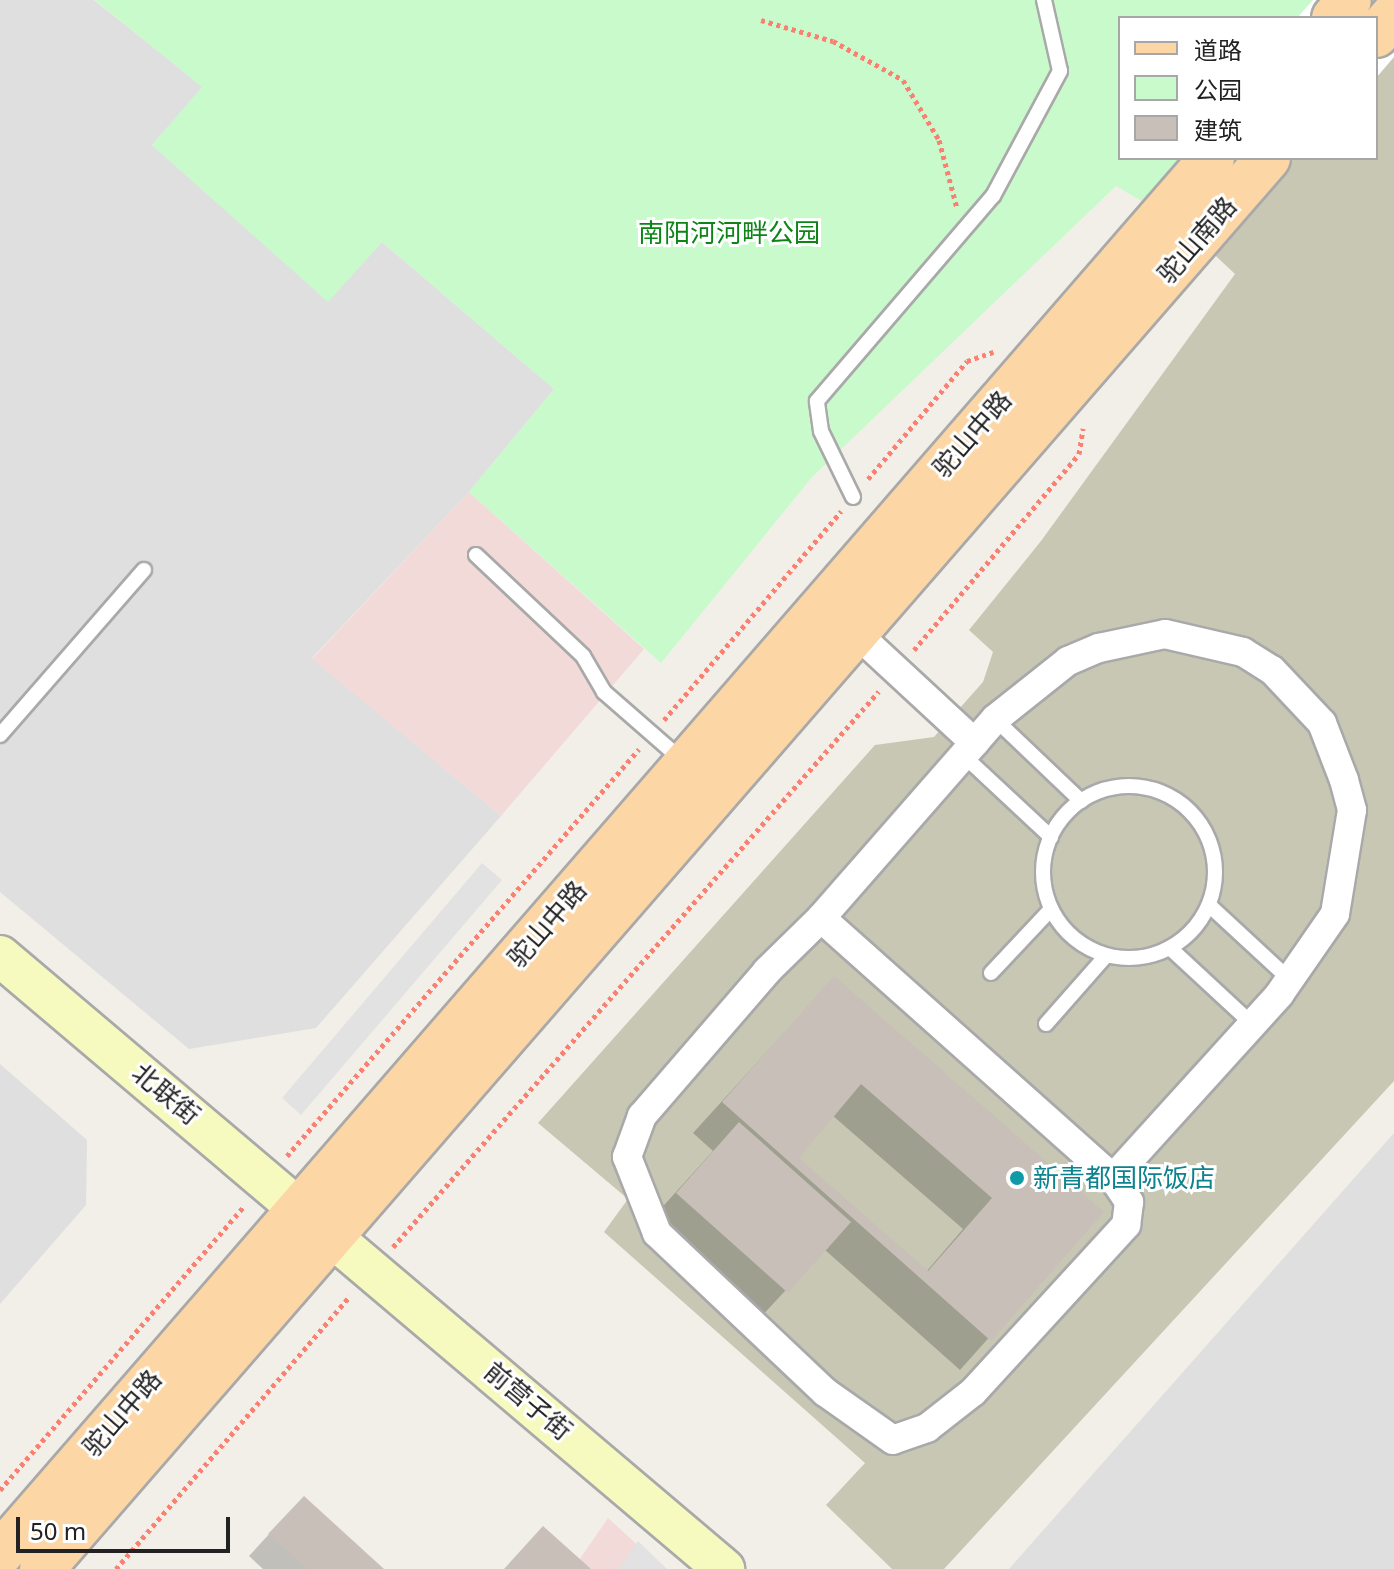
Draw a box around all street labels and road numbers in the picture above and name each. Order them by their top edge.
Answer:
street label: 驼山南路 [1151,191,1243,289]
street label: 驼山中路 [926,385,1018,483]
street label: 驼山中路 [501,875,593,973]
street label: 北联街 [126,1057,206,1131]
street label: 前营子街 [478,1356,578,1446]
street label: 驼山中路 [76,1364,168,1462]

